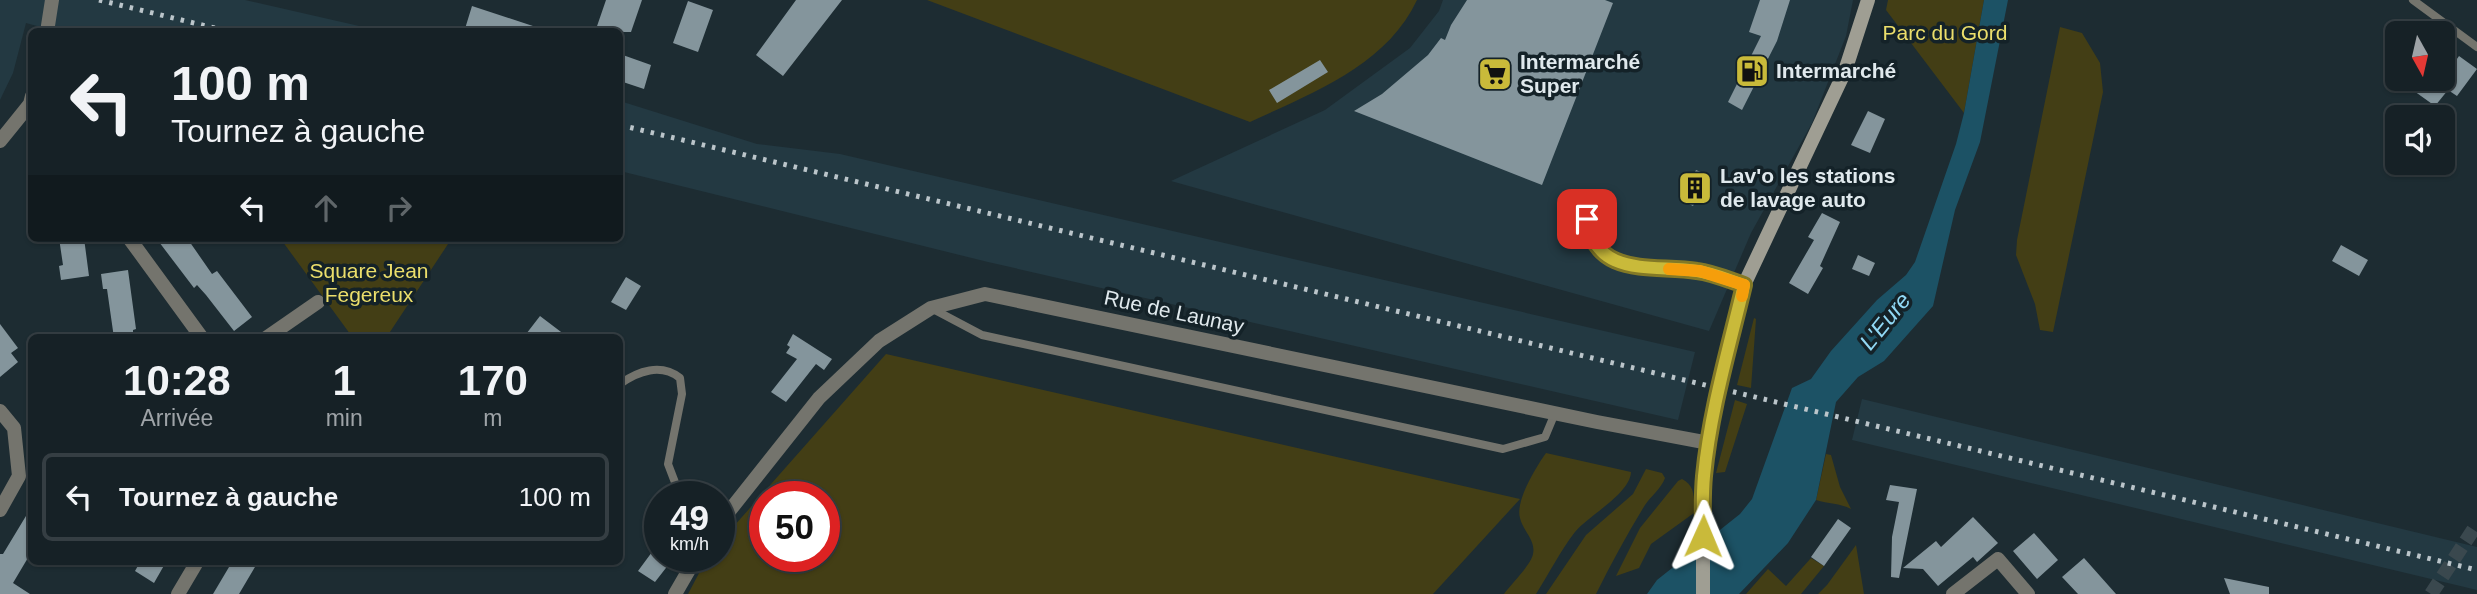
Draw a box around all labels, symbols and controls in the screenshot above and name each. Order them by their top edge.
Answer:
park label: Parc du Gord [1883,21,2007,44]
north arrow [2385,21,2455,91]
map controls [2385,21,2455,175]
place label: Intermarché Super [1520,50,1640,97]
fuel station icon: Intermarché [1733,52,1771,90]
supermarket icon: Intermarché Super [1476,55,1514,93]
icon: left [56,56,147,147]
text: 100 m [171,56,310,110]
place label: Intermarché [1776,59,1896,82]
button: sound [2385,105,2455,175]
text: Tournez à gauche [171,113,425,149]
place label: Lav'o les stations de lavage auto [1720,164,1895,211]
building icon: Lav'o les stations de lavage auto [1676,169,1714,207]
icon: left [234,189,272,227]
icon: ahead [307,189,345,227]
icon: right [380,189,418,227]
pin [1557,189,1617,249]
icon: arrive [1568,200,1606,238]
park label: Square Jean Fegereux [309,259,429,306]
street label: Rue de Launay [1102,285,1247,338]
water label: L'Eure [1854,287,1916,355]
text: 10:28 [123,357,231,404]
text: 1 [332,357,356,404]
text: 170 [458,357,528,404]
text: Arrivée [140,405,213,431]
text: min [326,405,363,431]
text: m [483,405,502,431]
icon: left [60,478,98,516]
speed limit sign: 50 [749,481,840,572]
text: Tournez à gauche [119,482,338,512]
text: 100 m [519,482,591,512]
text: 49 [670,498,709,537]
position arrow [1666,499,1740,573]
text: km/h [670,534,709,554]

